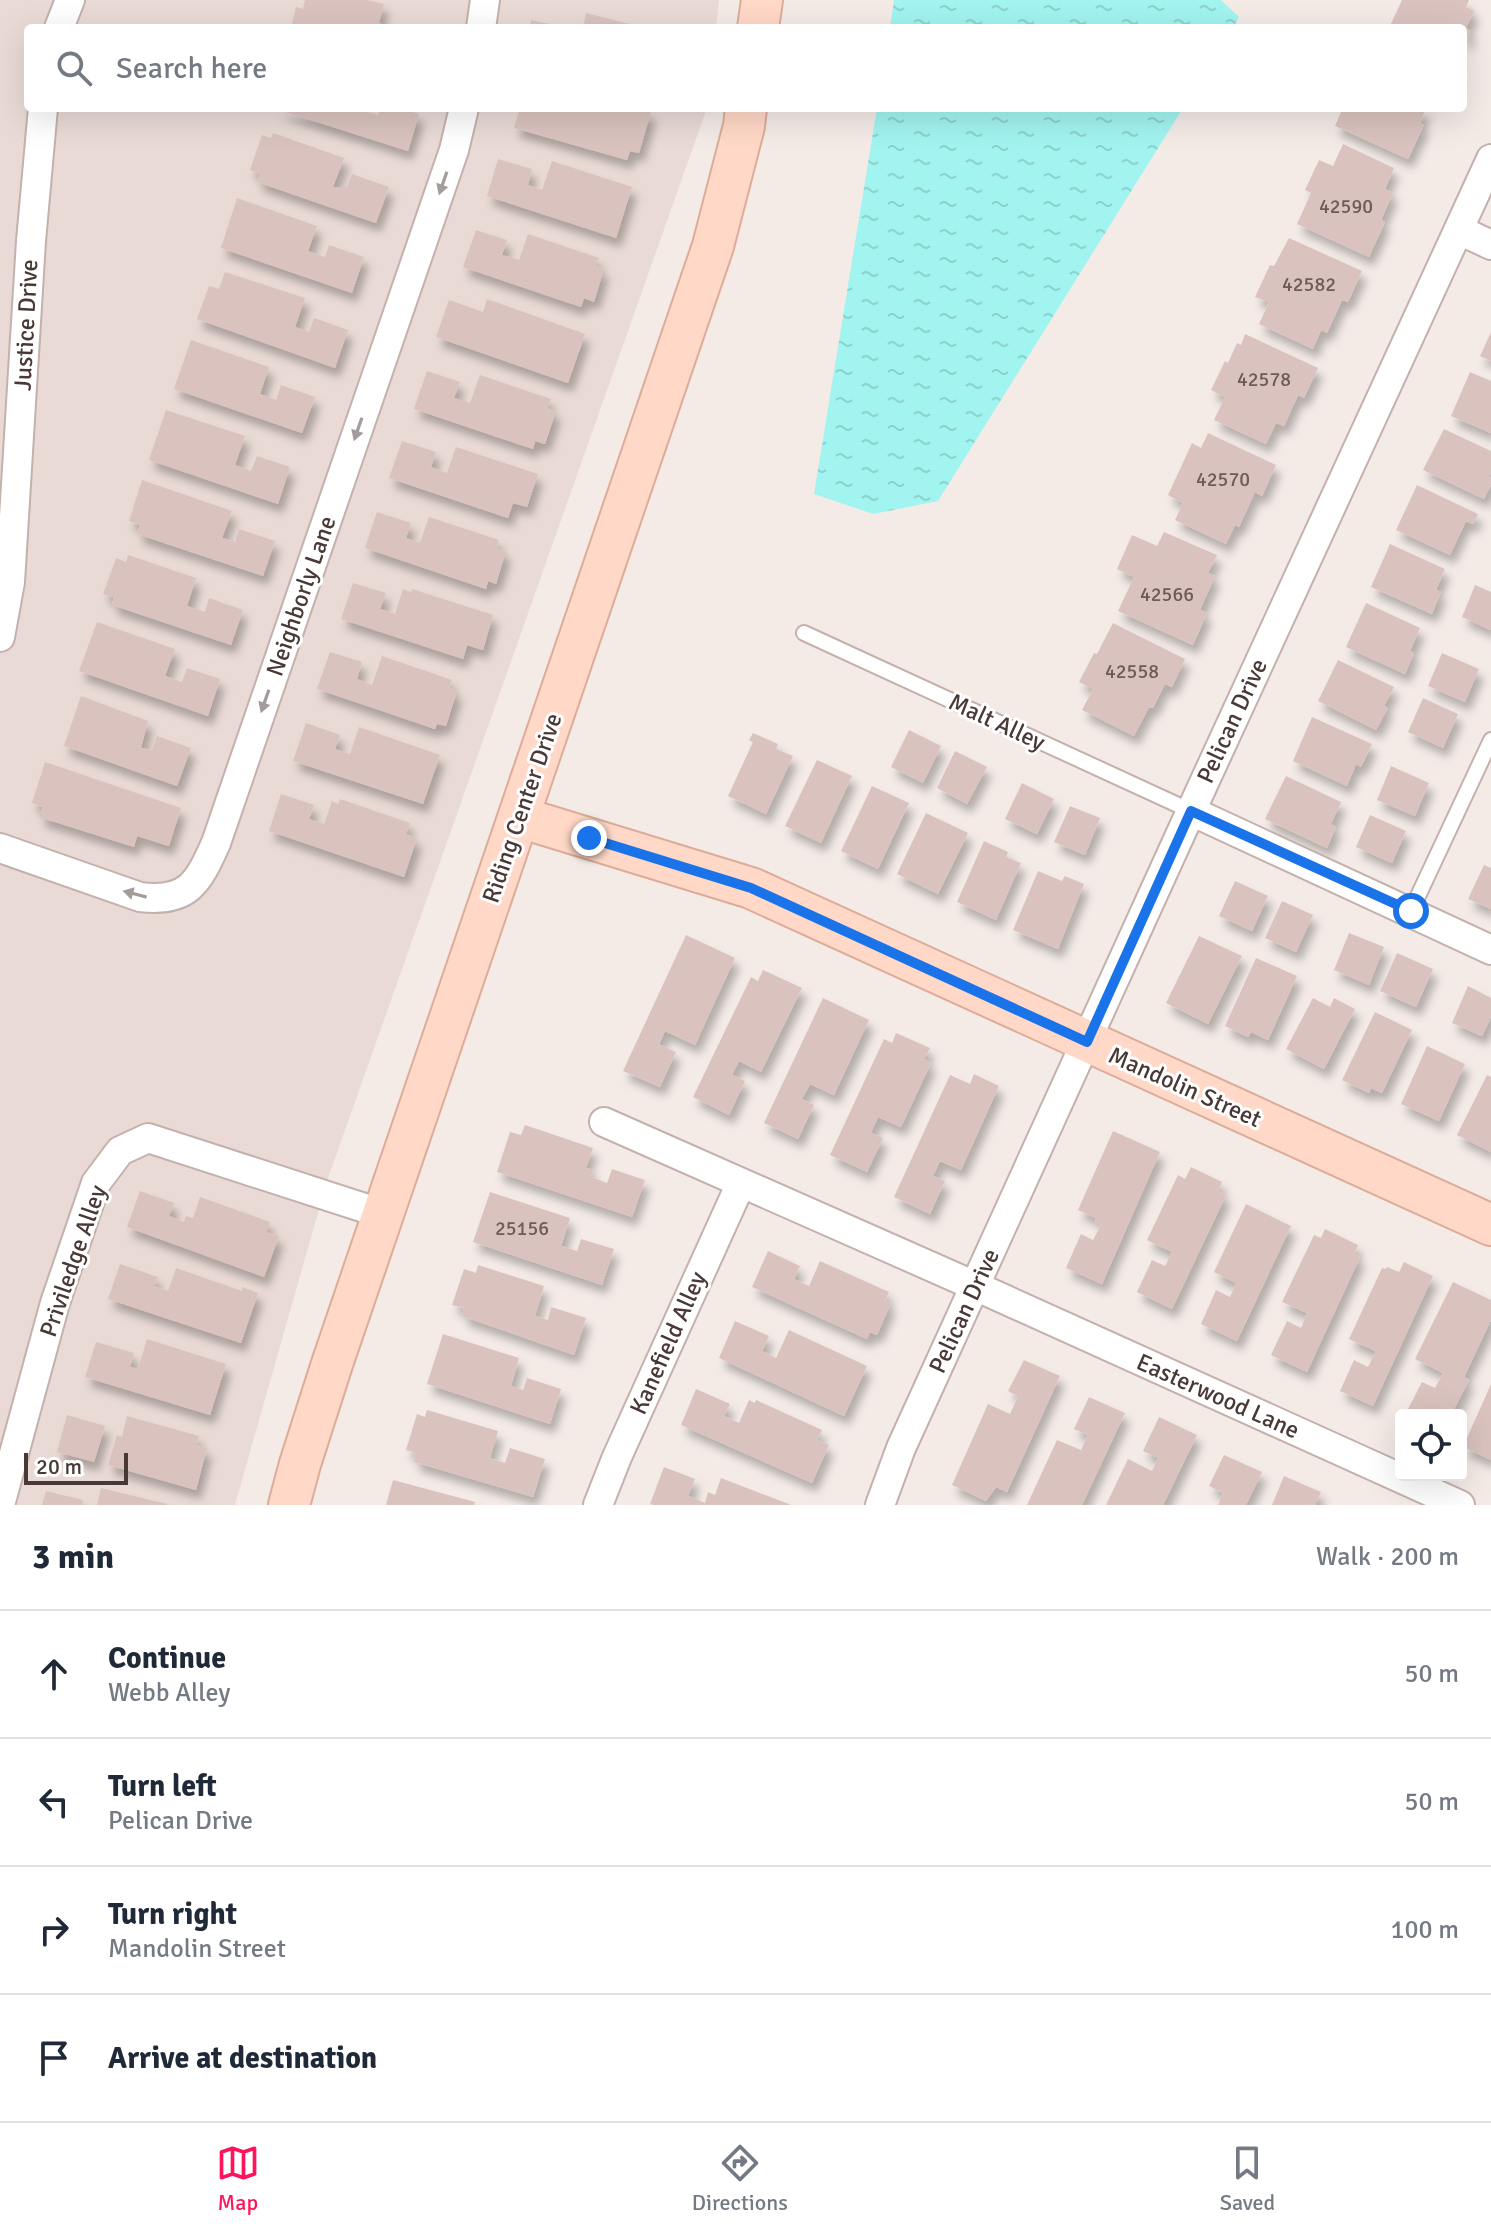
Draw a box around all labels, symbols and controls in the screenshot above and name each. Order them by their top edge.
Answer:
search box [24,24,1467,112]
icon: search [52,46,96,90]
text: Search here [116,50,267,87]
one-way arrow [436,171,449,195]
house number: 42590 [1319,194,1373,219]
street label: Justice Drive [8,258,44,392]
house number: 42582 [1282,272,1336,297]
house number: 42578 [1237,367,1291,392]
one-way arrow [352,417,364,441]
house number: 42570 [1196,467,1250,492]
street label: Neighborly Lane [260,512,342,680]
house number: 42566 [1140,582,1194,607]
street label: Pelican Drive [1190,654,1274,788]
house number: 42558 [1105,659,1159,684]
street label: Malt Alley [944,687,1050,757]
one-way arrow [258,689,270,713]
street label: Riding Center Drive [476,709,568,907]
route end [571,820,607,856]
one-way arrow [123,887,147,900]
route start [1393,893,1429,929]
street label: Mandolin Street [1104,1040,1266,1134]
street label: Priviledge Alley [33,1181,113,1341]
house number: 25156 [495,1216,549,1241]
street label: Pelican Drive [922,1244,1006,1378]
street label: Kanefield Alley [623,1267,713,1419]
street label: Easterwood Lane [1132,1347,1304,1445]
map controls [1395,1409,1467,1481]
button: locate [1395,1409,1467,1481]
scale bar [24,1449,128,1485]
text: 20 m [36,1453,82,1480]
text: 3 min [32,1536,114,1578]
text: Walk · 200 m [1316,1541,1459,1573]
text: Continue [108,1640,226,1677]
icon: ahead [32,1652,76,1696]
text: 50 m [1404,1658,1459,1690]
text: Webb Alley [108,1677,230,1709]
text: Turn left [108,1768,217,1805]
icon: left [32,1780,76,1824]
text: 50 m [1404,1786,1459,1818]
text: Pelican Drive [108,1805,253,1837]
text: Turn right [108,1896,237,1933]
icon: right [32,1908,76,1952]
text: 100 m [1390,1914,1459,1946]
text: Mandolin Street [108,1933,286,1965]
icon: arrive [32,2036,76,2080]
text: Arrive at destination [108,2040,377,2077]
tab: Map [216,2141,260,2216]
tab: Directions [692,2141,788,2216]
tab: Saved [1220,2141,1275,2216]

